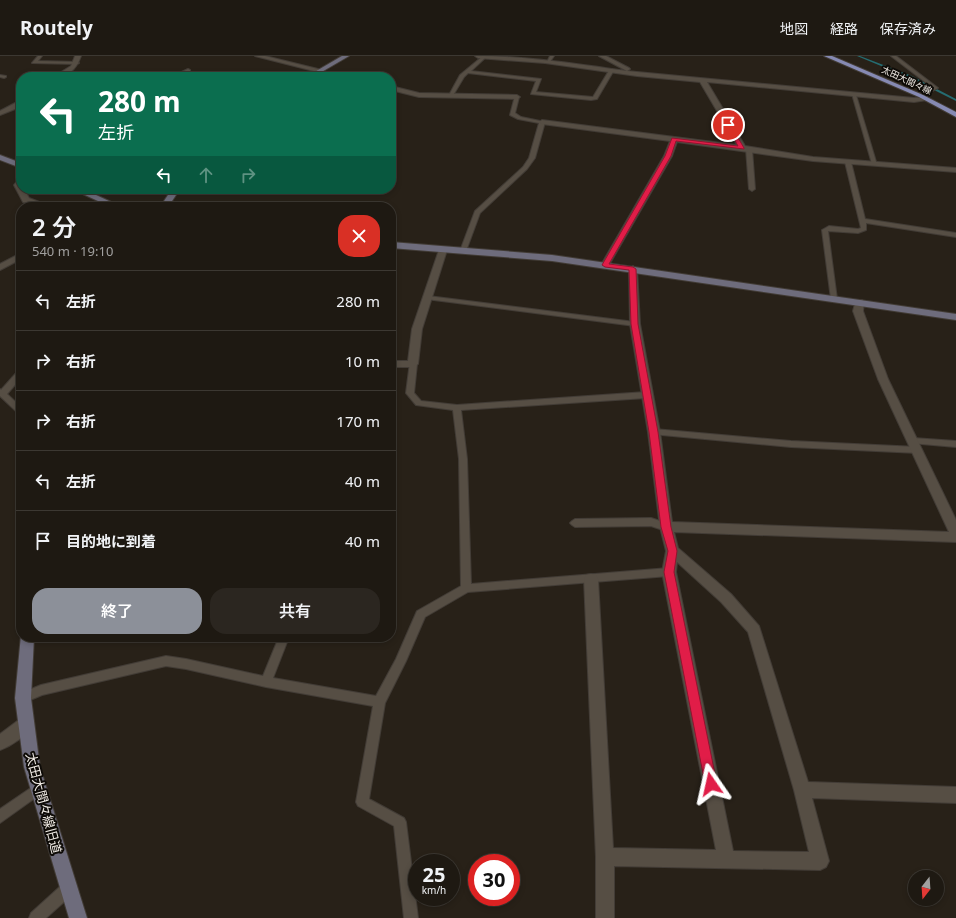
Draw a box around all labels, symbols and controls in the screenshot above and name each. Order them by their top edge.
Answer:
text: Routely [20,15,93,41]
text: 地図 [780,19,808,38]
text: 経路 [830,19,858,38]
text: 保存済み [880,19,936,38]
street label: 太田大間々線 [880,63,935,98]
text: 280 m [98,82,181,120]
icon: left [32,88,84,140]
pin [711,108,745,142]
icon: arrive [717,114,739,136]
text: 左折 [98,120,134,144]
icon: left [153,164,175,186]
icon: ahead [195,164,217,186]
icon: right [237,164,259,186]
text: 2 分 [32,210,76,243]
button: close [338,215,380,257]
text: 540 m · 19:10 [32,242,113,260]
icon: left [32,290,54,312]
text: 左折 [66,291,96,311]
text: 280 m [336,291,380,311]
icon: right [32,350,54,372]
text: 右折 [66,351,96,371]
text: 10 m [345,351,380,371]
icon: right [32,410,54,432]
text: 右折 [66,411,96,431]
text: 170 m [336,411,380,431]
icon: left [32,470,54,492]
text: 左折 [66,471,96,491]
text: 40 m [345,471,380,491]
icon: arrive [32,530,54,552]
text: 目的地に到着 [66,531,156,551]
text: 40 m [345,531,380,551]
button: 終了 [32,588,202,634]
button: 共有 [210,588,380,634]
street label: 太田大間々線旧道 [22,750,66,856]
position arrow [690,763,732,805]
speed limit sign: 30 [468,854,520,906]
text: 25 [423,861,445,888]
north arrow [908,870,944,906]
map controls [908,870,944,906]
text: km/h [422,883,446,897]

